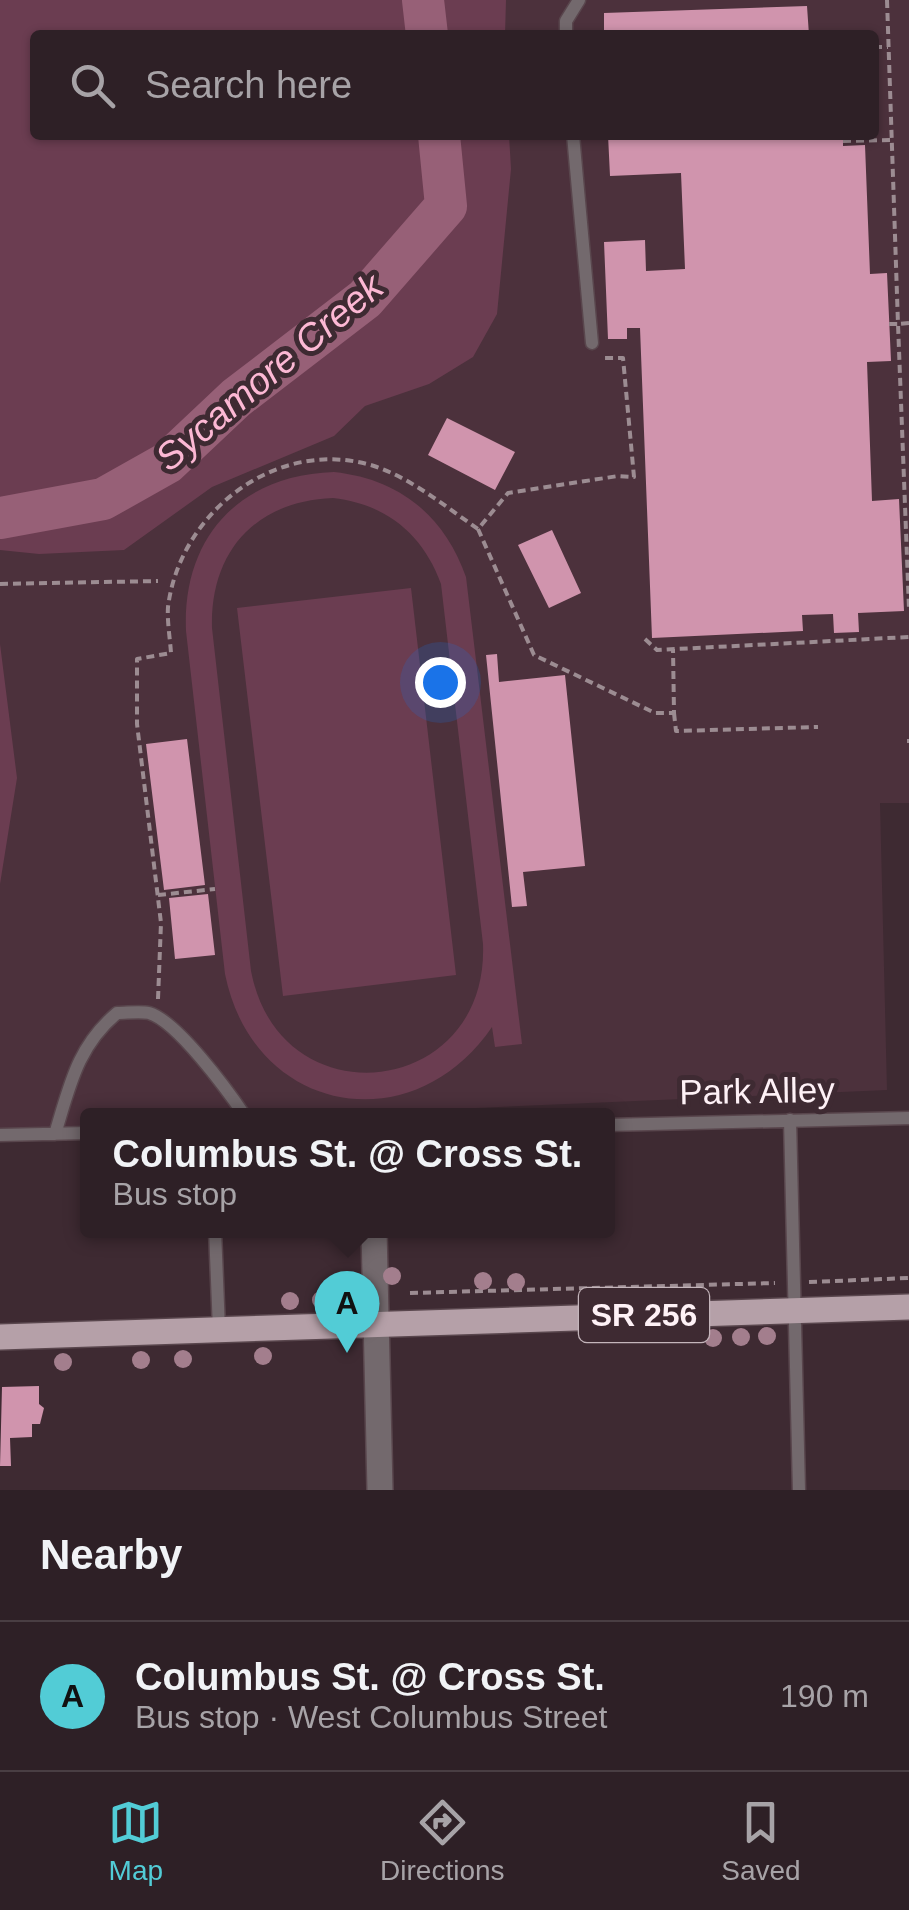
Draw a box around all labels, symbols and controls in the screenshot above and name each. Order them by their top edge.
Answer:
search box [30,30,879,140]
icon: search [65,58,120,113]
text: Search here [145,64,352,106]
water label: Sycamore Creek [147,264,392,479]
your location [415,657,466,708]
street label: Park Alley [679,1070,836,1111]
popup [80,1108,615,1238]
text: Columbus St. @ Cross St. [113,1133,582,1175]
text: Bus stop [113,1176,237,1212]
pin: A [314,1270,380,1353]
road number: SR 256 [579,1288,709,1342]
text: Nearby [40,1531,182,1578]
text: Columbus St. @ Cross St. [135,1656,605,1698]
text: A [61,1678,84,1714]
text: 190 m [780,1678,869,1714]
text: Bus stop · West Columbus Street [135,1699,607,1735]
tab: Map [108,1795,163,1887]
tab: Directions [380,1795,505,1887]
tab: Saved [721,1795,801,1887]

